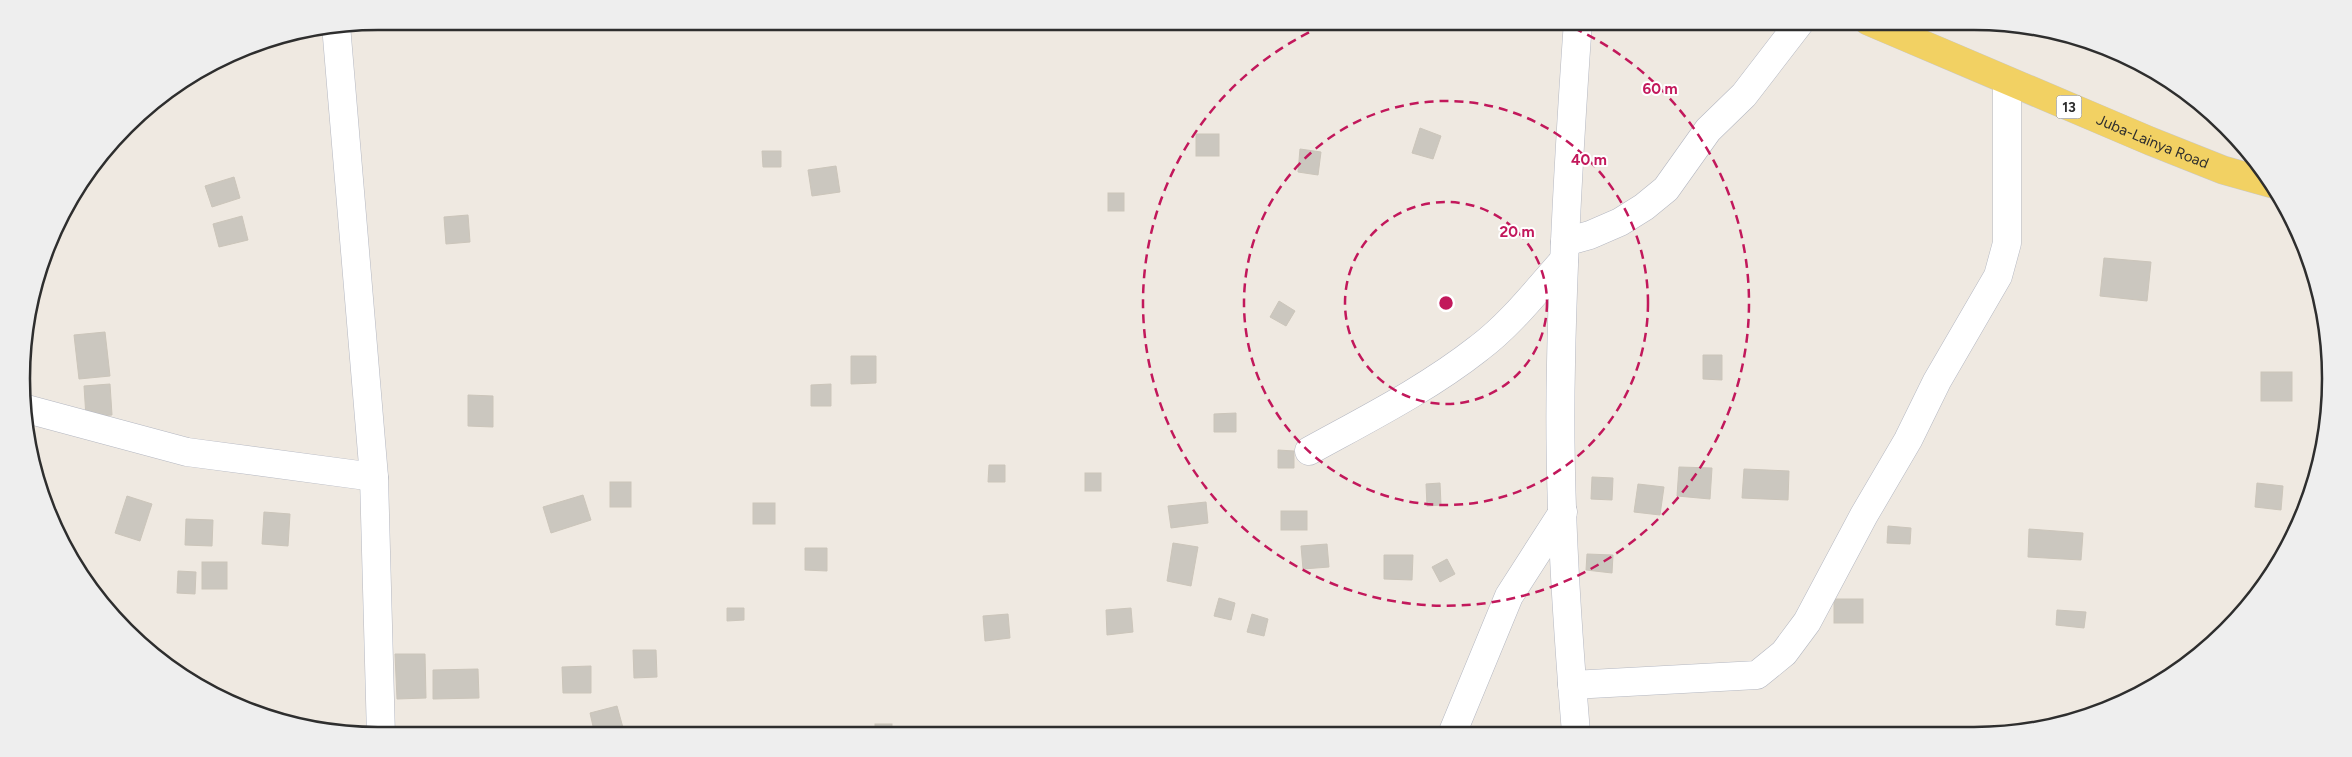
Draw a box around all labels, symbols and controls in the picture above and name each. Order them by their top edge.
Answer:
text: 60 m [1642,80,1678,98]
road number: 13 [2056,95,2082,118]
street label: Juba-Lainya Road [2094,110,2211,172]
text: 40 m [1571,151,1607,169]
text: 20 m [1499,223,1535,241]
centre of rings [1437,294,1455,312]

